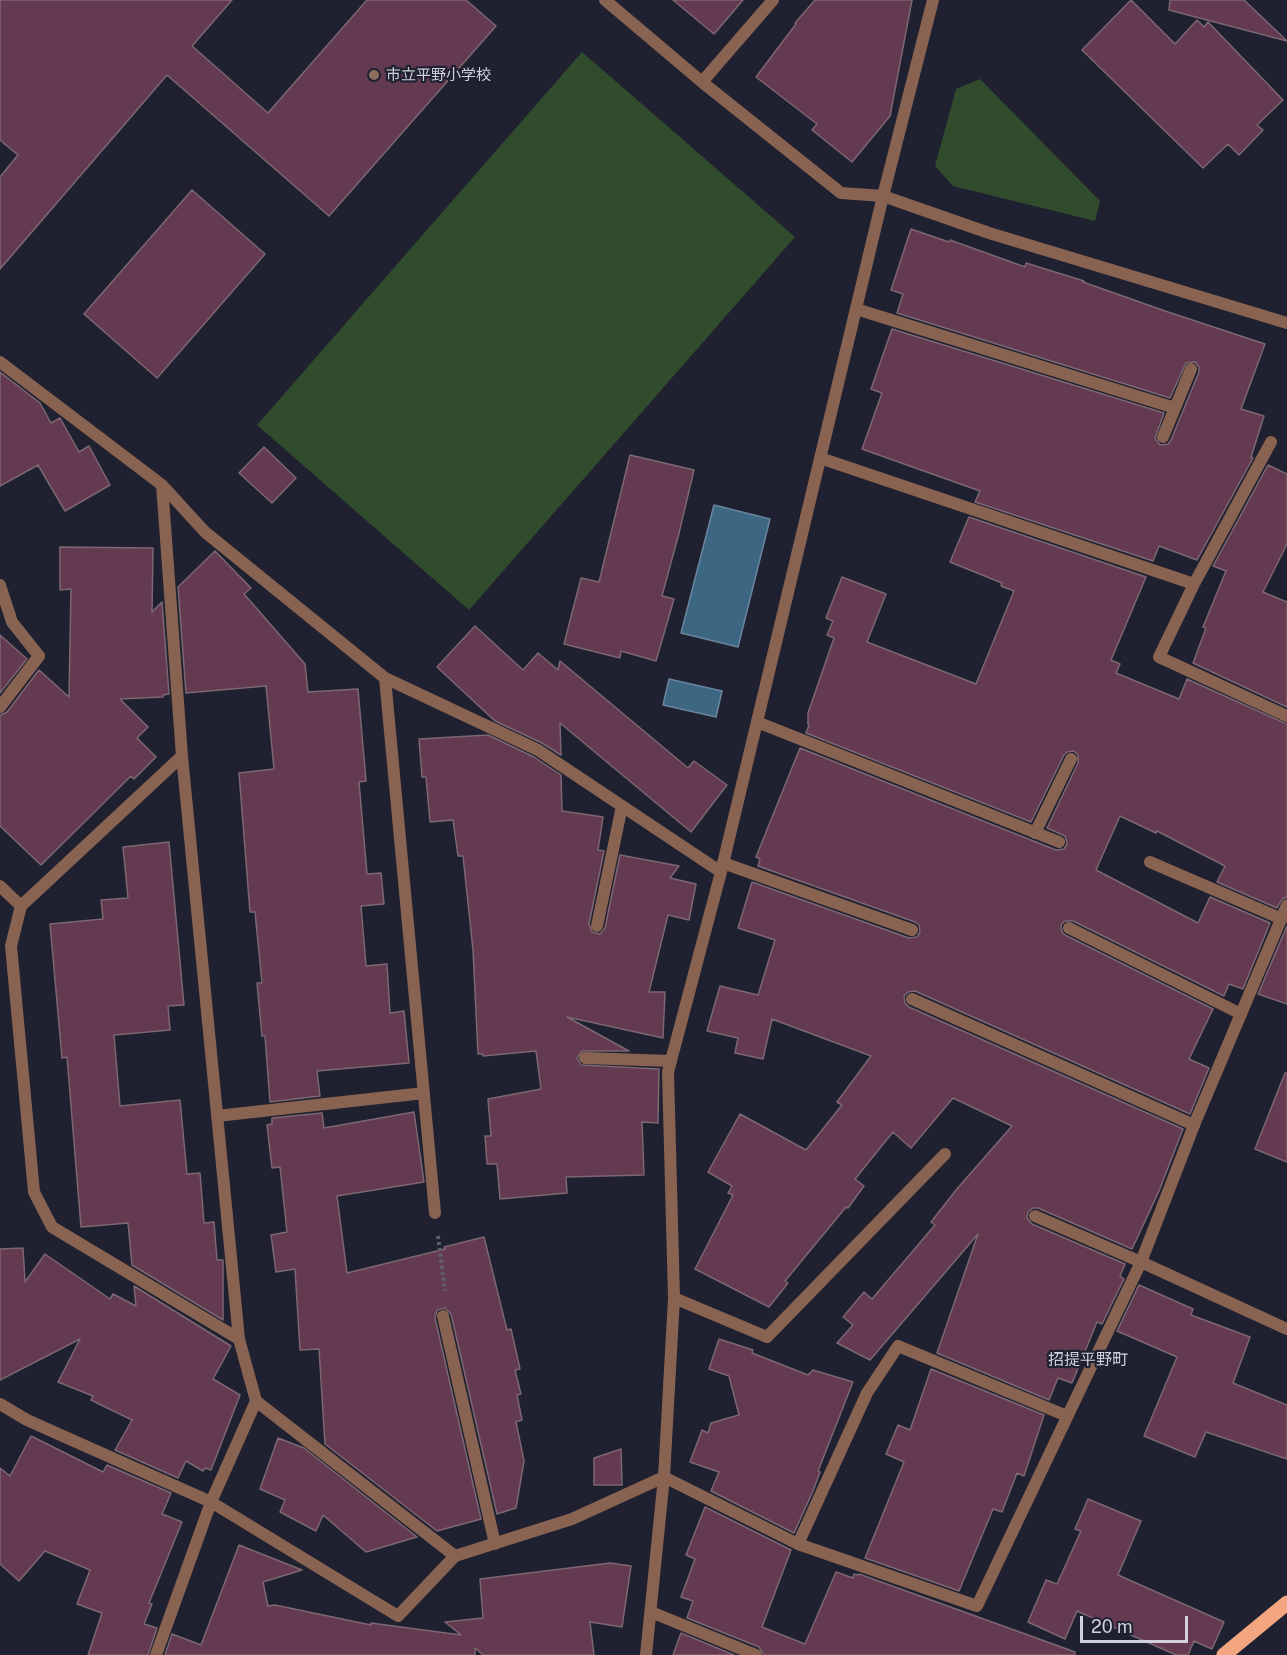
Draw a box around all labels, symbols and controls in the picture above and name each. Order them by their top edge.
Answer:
place label: 市立平野小学校 [386,66,491,84]
marker: 市立平野小学校 [367,68,381,82]
district label: 招提平野町 [1048,1350,1128,1370]
scale bar [1083,1604,1191,1642]
text: 20 m [1091,1616,1133,1637]

